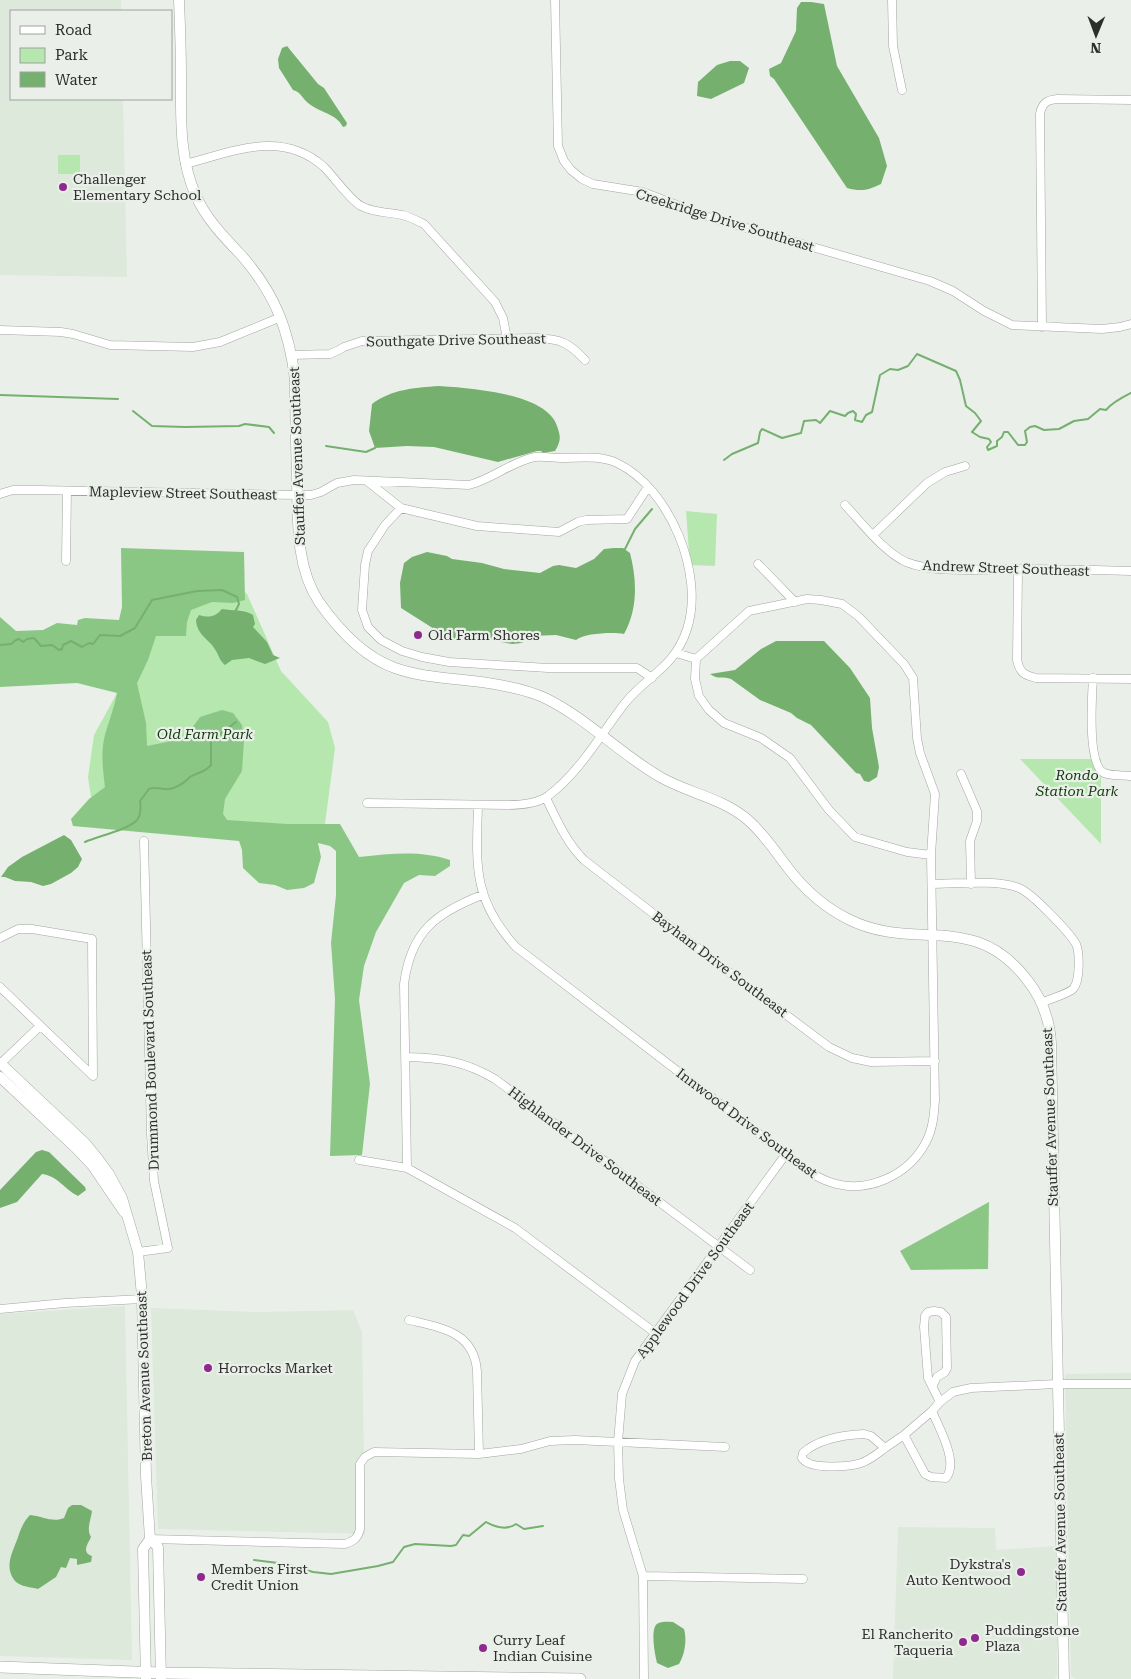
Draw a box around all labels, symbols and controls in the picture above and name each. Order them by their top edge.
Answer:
legend [10,10,172,100]
north arrow [1071,10,1121,60]
text: Road [55,21,92,39]
text: N [1090,40,1101,56]
text: Park [55,46,89,64]
text: Water [55,71,97,89]
place label: Challenger Elementary School [73,171,202,203]
marker: Challenger Elementary School [57,181,69,193]
street label: Creekridge Drive Southeast [634,185,816,255]
street label: Southgate Drive Southeast [366,330,546,350]
street label: Stauffer Avenue Southeast [286,367,308,545]
street label: Mapleview Street Southeast [89,483,277,503]
street label: Andrew Street Southeast [922,557,1090,579]
place label: Old Farm Shores [428,627,540,643]
marker: Old Farm Shores [412,629,424,641]
park label: Old Farm Park [157,726,253,742]
park label: Rondo Station Park [1035,767,1119,799]
street label: Bayham Drive Southeast [649,908,791,1020]
street label: Drummond Boulevard Southeast [138,949,162,1171]
street label: Stauffer Avenue Southeast [1039,1028,1061,1206]
street label: Innwood Drive Southeast [674,1065,820,1181]
street label: Highlander Drive Southeast [505,1083,665,1209]
street label: Applewood Drive Southeast [633,1199,757,1361]
street label: Breton Avenue Southeast [133,1291,155,1461]
place label: Horrocks Market [218,1360,333,1376]
marker: Horrocks Market [202,1362,214,1374]
street label: Stauffer Avenue Southeast [1050,1433,1070,1611]
place label: Dykstra's Auto Kentwood [906,1556,1011,1588]
place label: Members First Credit Union [211,1561,308,1593]
marker: Dykstra's Auto Kentwood [1015,1566,1027,1578]
marker: Members First Credit Union [195,1571,207,1583]
place label: Puddingstone Plaza [985,1622,1080,1654]
place label: El Rancherito Taqueria [861,1626,953,1658]
place label: Curry Leaf Indian Cuisine [493,1632,592,1664]
marker: Puddingstone Plaza [969,1632,981,1644]
marker: El Rancherito Taqueria [957,1636,969,1648]
marker: Curry Leaf Indian Cuisine [477,1642,489,1654]

